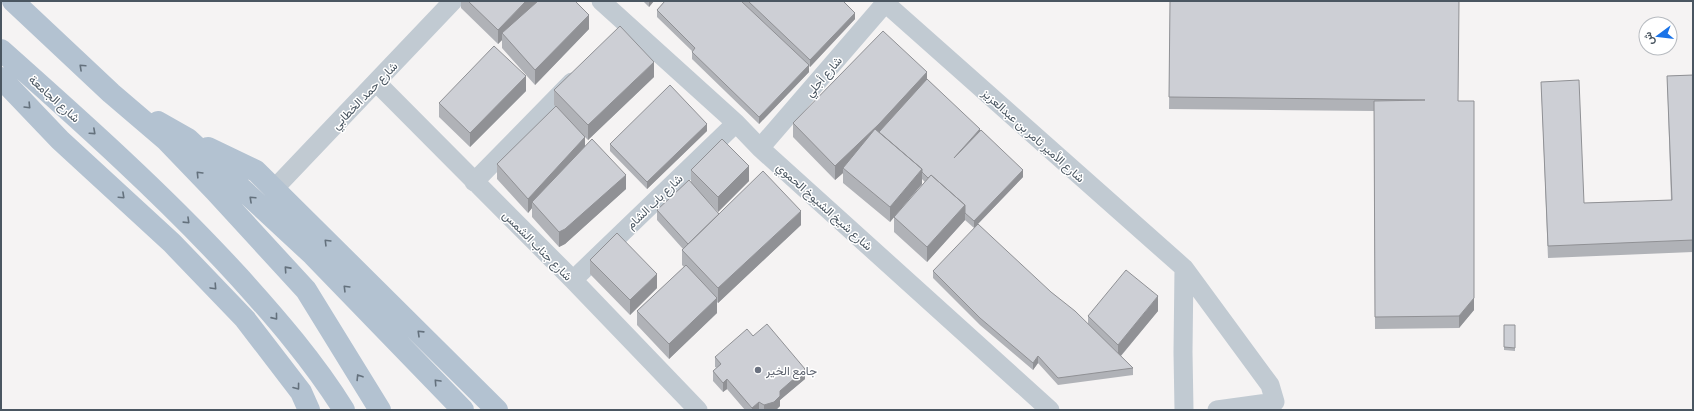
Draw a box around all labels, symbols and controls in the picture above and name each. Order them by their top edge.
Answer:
north arrow [1638,16,1678,56]
text: ش [1640,30,1657,47]
street label: شارع أجلي [802,53,847,102]
street label: شارع حمد الخطابي [328,58,403,134]
one-way arrow [80,64,87,71]
street label: شارع الجامعة [25,72,83,127]
street label: شارع الأمير ثامر بن عبدالعزيز [977,85,1088,187]
one-way arrow [23,101,31,109]
one-way arrow [88,127,96,134]
street label: شارع شيخ الشيوخ الحموي [772,159,876,256]
one-way arrow [196,171,203,179]
street label: شارع باب الشام [623,171,687,233]
one-way arrow [117,192,124,199]
one-way arrow [249,196,257,203]
street label: شارع جناب الشمس [498,207,576,285]
one-way arrow [182,216,190,224]
one-way arrow [324,239,332,247]
one-way arrow [284,266,291,274]
one-way arrow [210,282,217,290]
one-way arrow [343,285,351,293]
one-way arrow [270,313,277,320]
one-way arrow [417,330,425,338]
place label: جامع الخير [765,363,817,380]
marker: جامع الخير [753,365,763,375]
one-way arrow [357,374,364,381]
one-way arrow [434,379,441,387]
one-way arrow [293,383,300,390]

